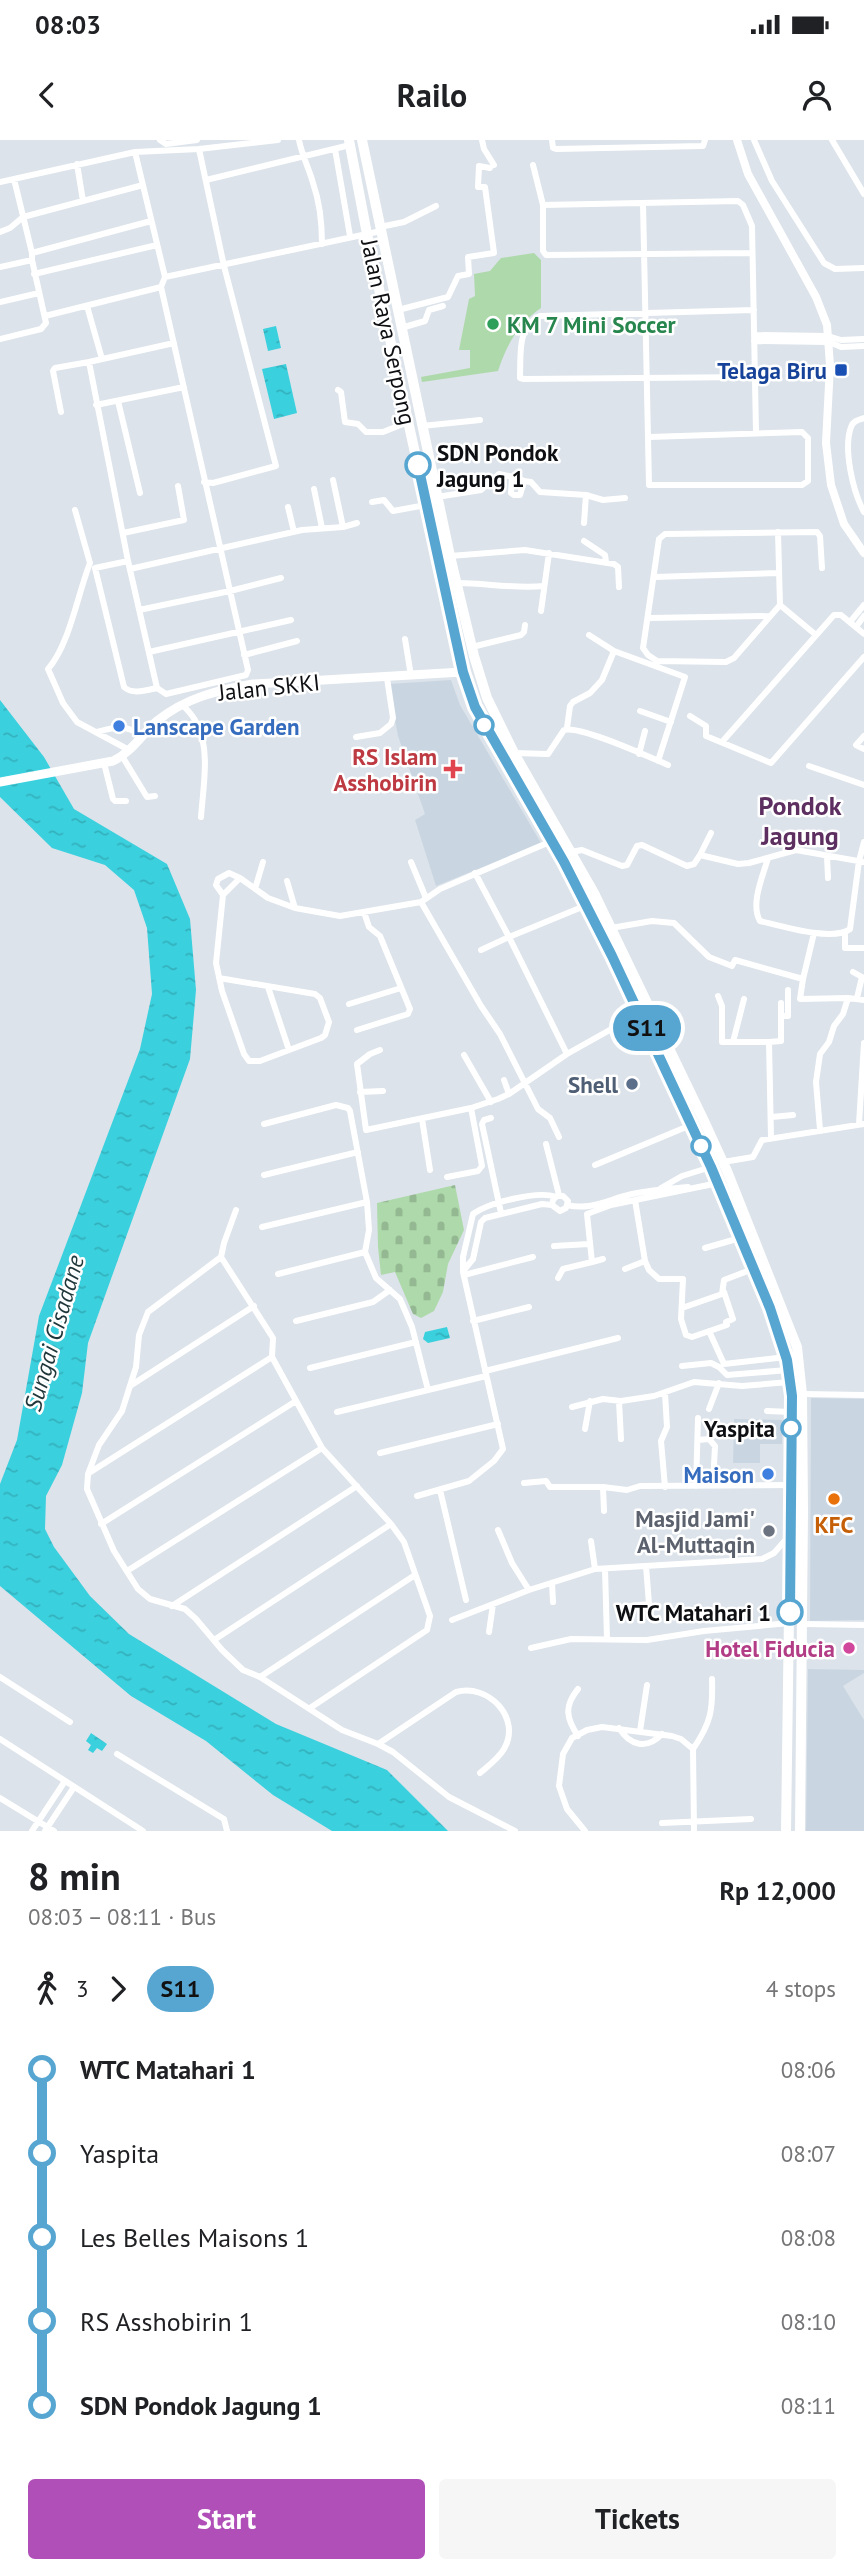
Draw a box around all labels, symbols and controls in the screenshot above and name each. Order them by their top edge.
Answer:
text: 08:03 [35,8,101,41]
text: Railo [397,74,467,116]
icon: back [28,76,66,114]
icon: person [798,76,836,114]
street label: Jalan Raya Serpong [355,235,423,428]
place label: KM 7 Mini Soccer [507,310,677,339]
marker: KM 7 Mini Soccer [485,316,501,332]
place label: Telaga Biru [717,356,827,385]
marker: Telaga Biru [833,362,849,378]
place label: SDN Pondok Jagung 1 [436,438,559,493]
marker: SDN Pondok Jagung 1 [405,452,431,478]
street label: Jalan SKKI [216,667,321,707]
place label: Lanscape Garden [133,712,300,741]
unlabelled marker [474,715,494,735]
marker: Lanscape Garden [111,718,127,734]
place label: RS Islam Asshobirin [333,742,437,797]
marker: RS Islam Asshobirin [443,759,463,779]
district label: Pondok Jagung [759,789,842,852]
line badge: S11 [607,1005,687,1051]
text: S11 [627,1012,667,1043]
place label: Shell [568,1070,618,1099]
marker: Shell [624,1076,640,1092]
unlabelled marker [691,1136,711,1156]
water label: Sungai Cisadane [17,1251,91,1415]
place label: Yaspita [703,1414,775,1443]
marker: Yaspita [781,1418,801,1438]
place label: Maison [683,1460,754,1489]
marker: Maison [760,1466,776,1482]
marker: KFC [826,1491,842,1507]
place label: Masjid Jami' Al-Muttaqin [635,1504,755,1559]
place label: KFC [815,1510,854,1539]
marker: Masjid Jami' Al-Muttaqin [761,1523,777,1539]
place label: WTC Matahari 1 [616,1598,771,1627]
marker: WTC Matahari 1 [777,1599,803,1625]
place label: Hotel Fiducia [705,1634,835,1663]
marker: Hotel Fiducia [841,1640,857,1656]
text: 8 min [28,1851,121,1900]
text: Rp 12,000 [719,1874,836,1907]
text: 08:03 – 08:11 · Bus [28,1902,216,1931]
icon: walk [28,1970,66,2008]
icon: forward [99,1970,137,2008]
text: S11 [161,1973,200,2004]
text: 3 [76,1974,89,2003]
text: 4 stops [766,1974,836,2003]
text: WTC Matahari 1 [80,2053,256,2086]
text: 08:06 [781,2055,836,2084]
text: Yaspita [80,2137,159,2170]
text: 08:07 [781,2139,836,2168]
text: Les Belles Maisons 1 [80,2221,309,2254]
text: 08:08 [781,2223,836,2252]
text: RS Asshobirin 1 [80,2305,253,2338]
text: 08:10 [781,2307,836,2336]
text: SDN Pondok Jagung 1 [80,2389,322,2422]
text: 08:11 [781,2391,836,2420]
button: Start [28,2479,425,2559]
button: Tickets [439,2479,836,2559]

